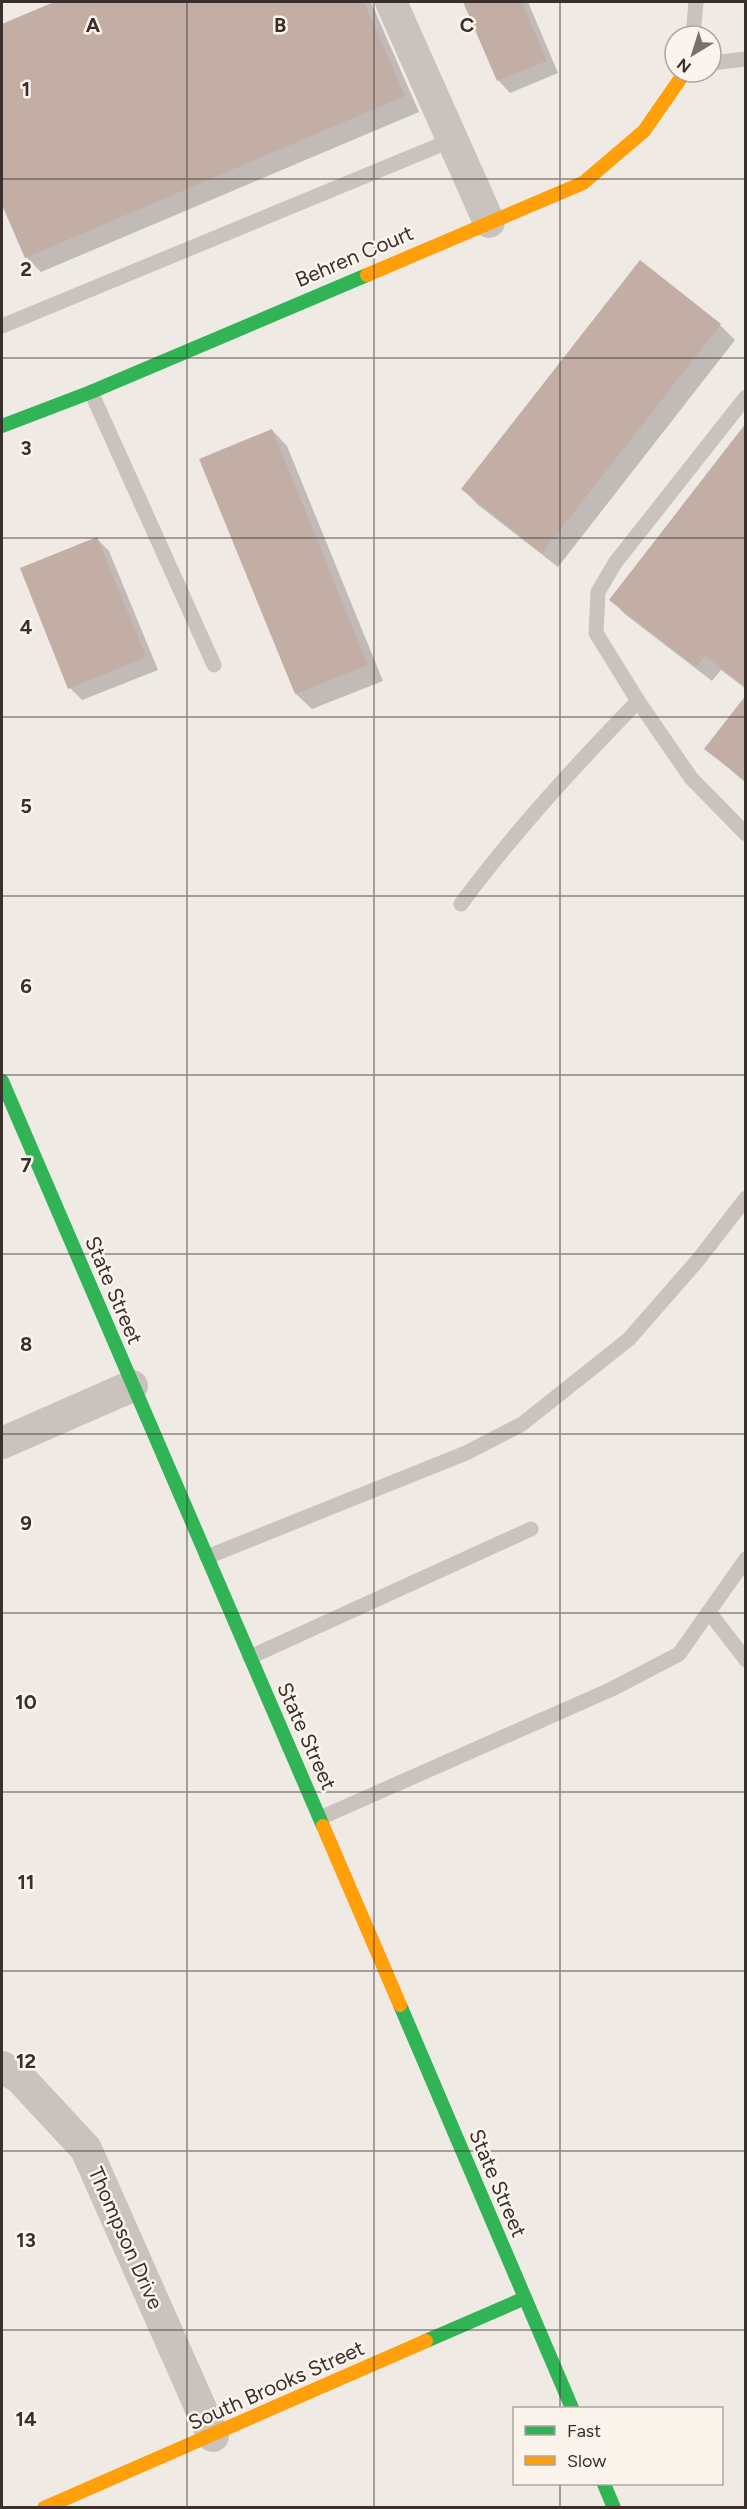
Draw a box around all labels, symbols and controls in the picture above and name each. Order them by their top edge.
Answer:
text: A [86,13,101,37]
text: B [274,13,286,37]
text: C [460,13,474,37]
north arrow [663,24,723,84]
text: N [673,54,695,77]
text: 1 [22,77,30,101]
street label: Behren Court [291,220,417,292]
text: 2 [20,257,32,281]
text: 3 [20,436,32,460]
text: 4 [20,615,33,639]
text: 5 [20,794,32,818]
text: 6 [20,974,32,998]
text: 7 [20,1153,32,1177]
street label: State Street [80,1232,148,1348]
text: 8 [20,1332,32,1356]
text: 9 [20,1511,32,1535]
street label: State Street [272,1678,342,1794]
text: 10 [15,1690,37,1714]
text: 11 [18,1870,34,1894]
text: 12 [16,2049,36,2073]
street label: State Street [464,2125,532,2241]
street label: Thompson Drive [83,2163,169,2313]
text: 13 [16,2228,36,2252]
street label: South Brooks Street [184,2335,368,2435]
text: 14 [15,2407,37,2431]
legend [513,2407,723,2485]
text: Fast [567,2420,601,2442]
text: Slow [567,2450,606,2472]

